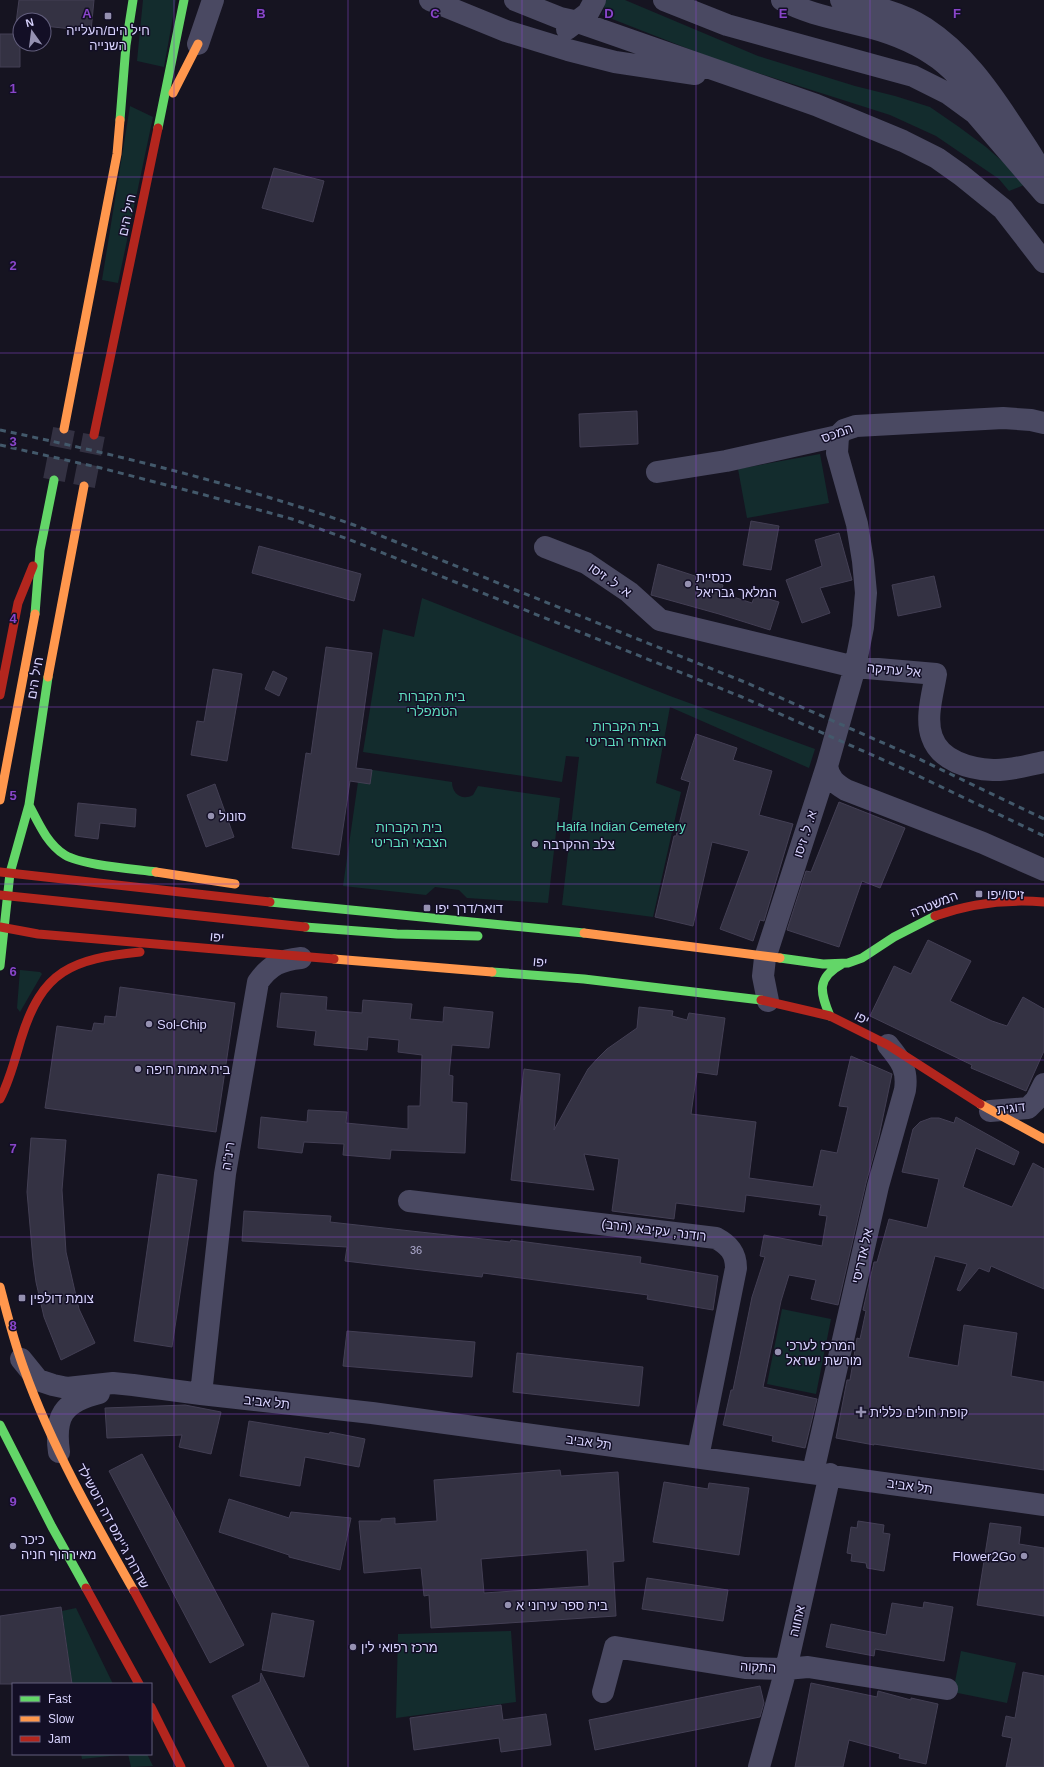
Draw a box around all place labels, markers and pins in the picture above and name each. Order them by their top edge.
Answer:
marker: חיל הים/העלייה השנייה [103,11,113,21]
place label: חיל הים/העלייה השנייה [66,23,150,53]
place label: כנסיית המלאך גבריאל [696,570,777,600]
marker: כנסיית המלאך גבריאל [683,579,693,589]
place label: סונול [219,809,246,824]
marker: סונול [206,811,216,821]
place label: צלב ההקרבה [543,837,615,852]
marker: צלב ההקרבה [530,839,540,849]
place label: זיסו/יפו [987,887,1025,902]
marker: זיסו/יפו [974,889,984,899]
place label: דואר/דרך יפו [435,901,503,916]
marker: דואר/דרך יפו [422,903,432,913]
place label: Sol-Chip [157,1017,207,1032]
marker: Sol-Chip [144,1019,154,1029]
place label: בית אמות חיפה [146,1062,231,1077]
marker: בית אמות חיפה [133,1064,143,1074]
place label: צומת דולפין [30,1291,94,1306]
marker: צומת דולפין [17,1293,27,1303]
place label: המרכז לערכי מורשת ישראל [786,1338,862,1368]
marker: המרכז לערכי מורשת ישראל [773,1347,783,1357]
place label: קופת חולים כללית [870,1405,968,1420]
marker: קופת חולים כללית [855,1406,867,1418]
place label: כיכר מאירהוף חניה [21,1532,96,1562]
marker: כיכר מאירהוף חניה [8,1541,18,1551]
place label: Flower2Go [952,1549,1016,1564]
marker: Flower2Go [1019,1551,1029,1561]
place label: בית ספר עירוני א [516,1598,608,1613]
marker: בית ספר עירוני א [503,1600,513,1610]
place label: מרכז רפואי לין [361,1640,438,1655]
marker: מרכז רפואי לין [348,1642,358,1652]

